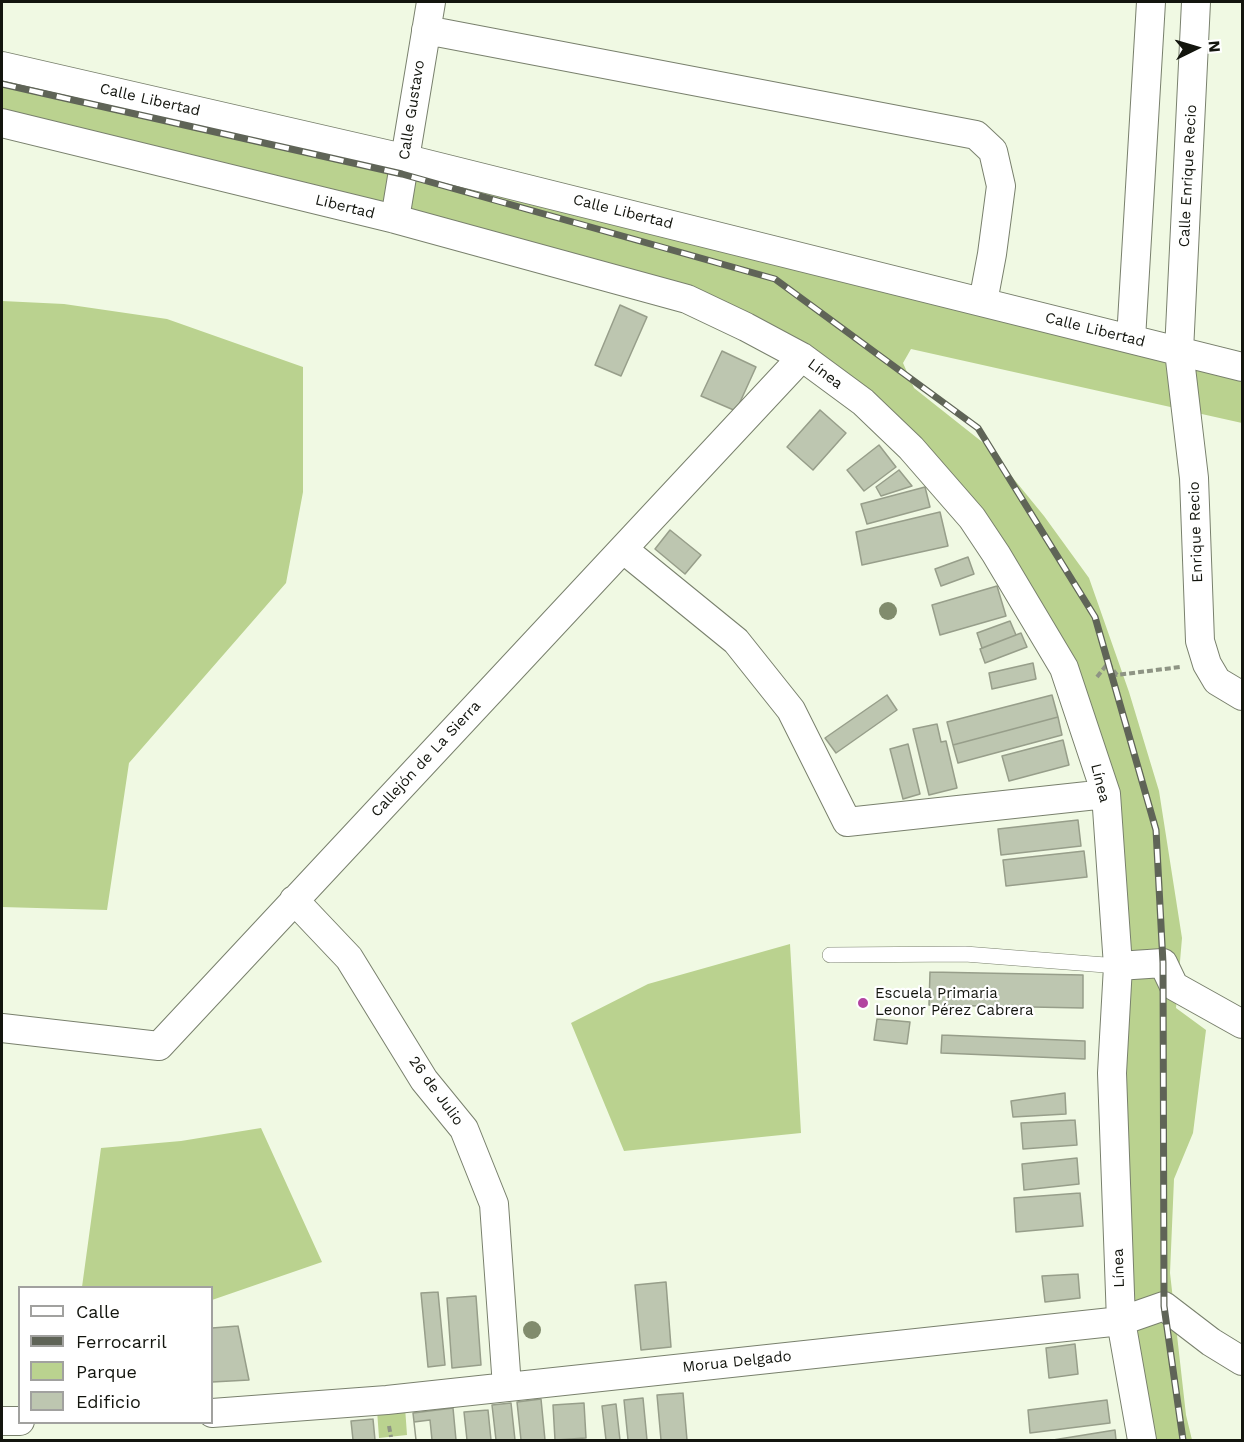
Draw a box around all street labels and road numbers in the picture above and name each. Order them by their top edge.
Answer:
street label: Calle Gustavo [395,59,429,161]
street label: Calle Libertad [98,80,202,120]
street label: Calle Enrique Recio [1175,104,1201,248]
street label: Libertad [313,191,377,223]
street label: Calle Libertad [571,191,675,233]
street label: Calle Libertad [1043,309,1147,351]
street label: Línea [804,355,846,393]
street label: Enrique Recio [1185,481,1207,583]
street label: Callejón de La Sierra [367,697,485,821]
street label: Línea [1087,762,1113,804]
street label: 26 de Julio [405,1053,467,1129]
street label: Línea [1109,1248,1129,1288]
street label: Morua Delgado [682,1347,792,1377]

